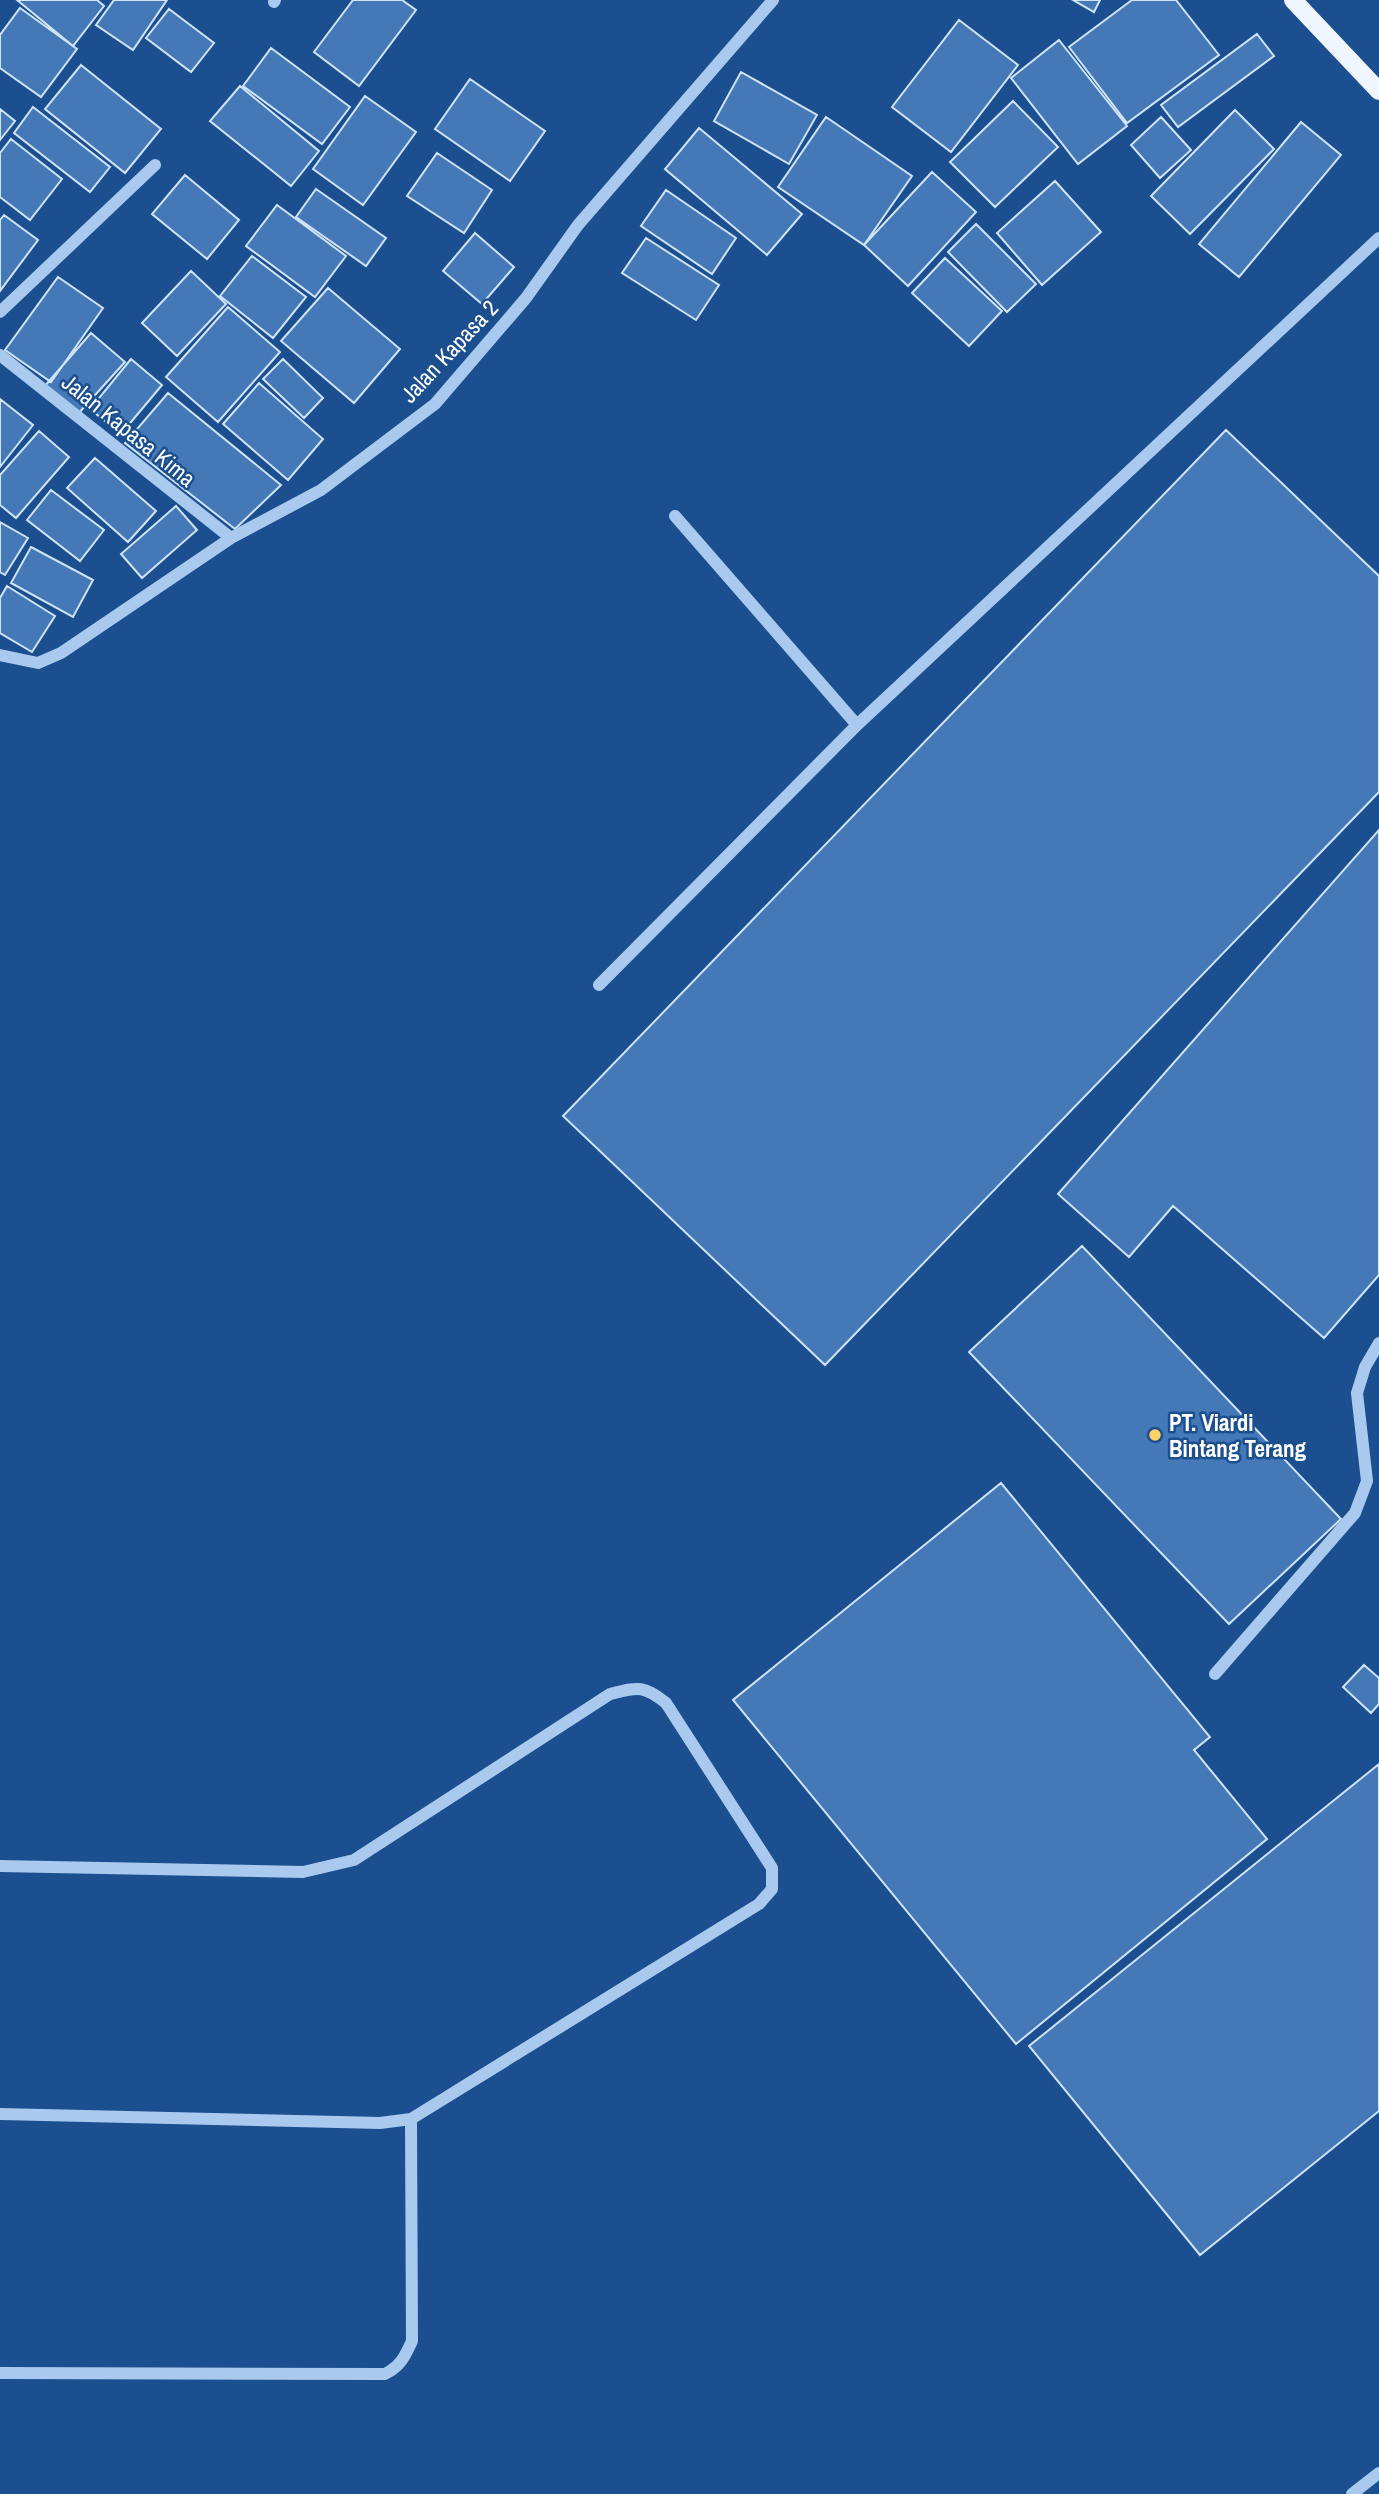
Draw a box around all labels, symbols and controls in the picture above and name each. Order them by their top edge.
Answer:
street label: Jalan Kapasa 2 [393,293,505,409]
street label: Jalan Kapasa Kima [56,366,203,494]
place label: PT. Viardi Bintang Terang [1169,1407,1306,1464]
marker: PT. Viardi Bintang Terang [1147,1427,1163,1443]

